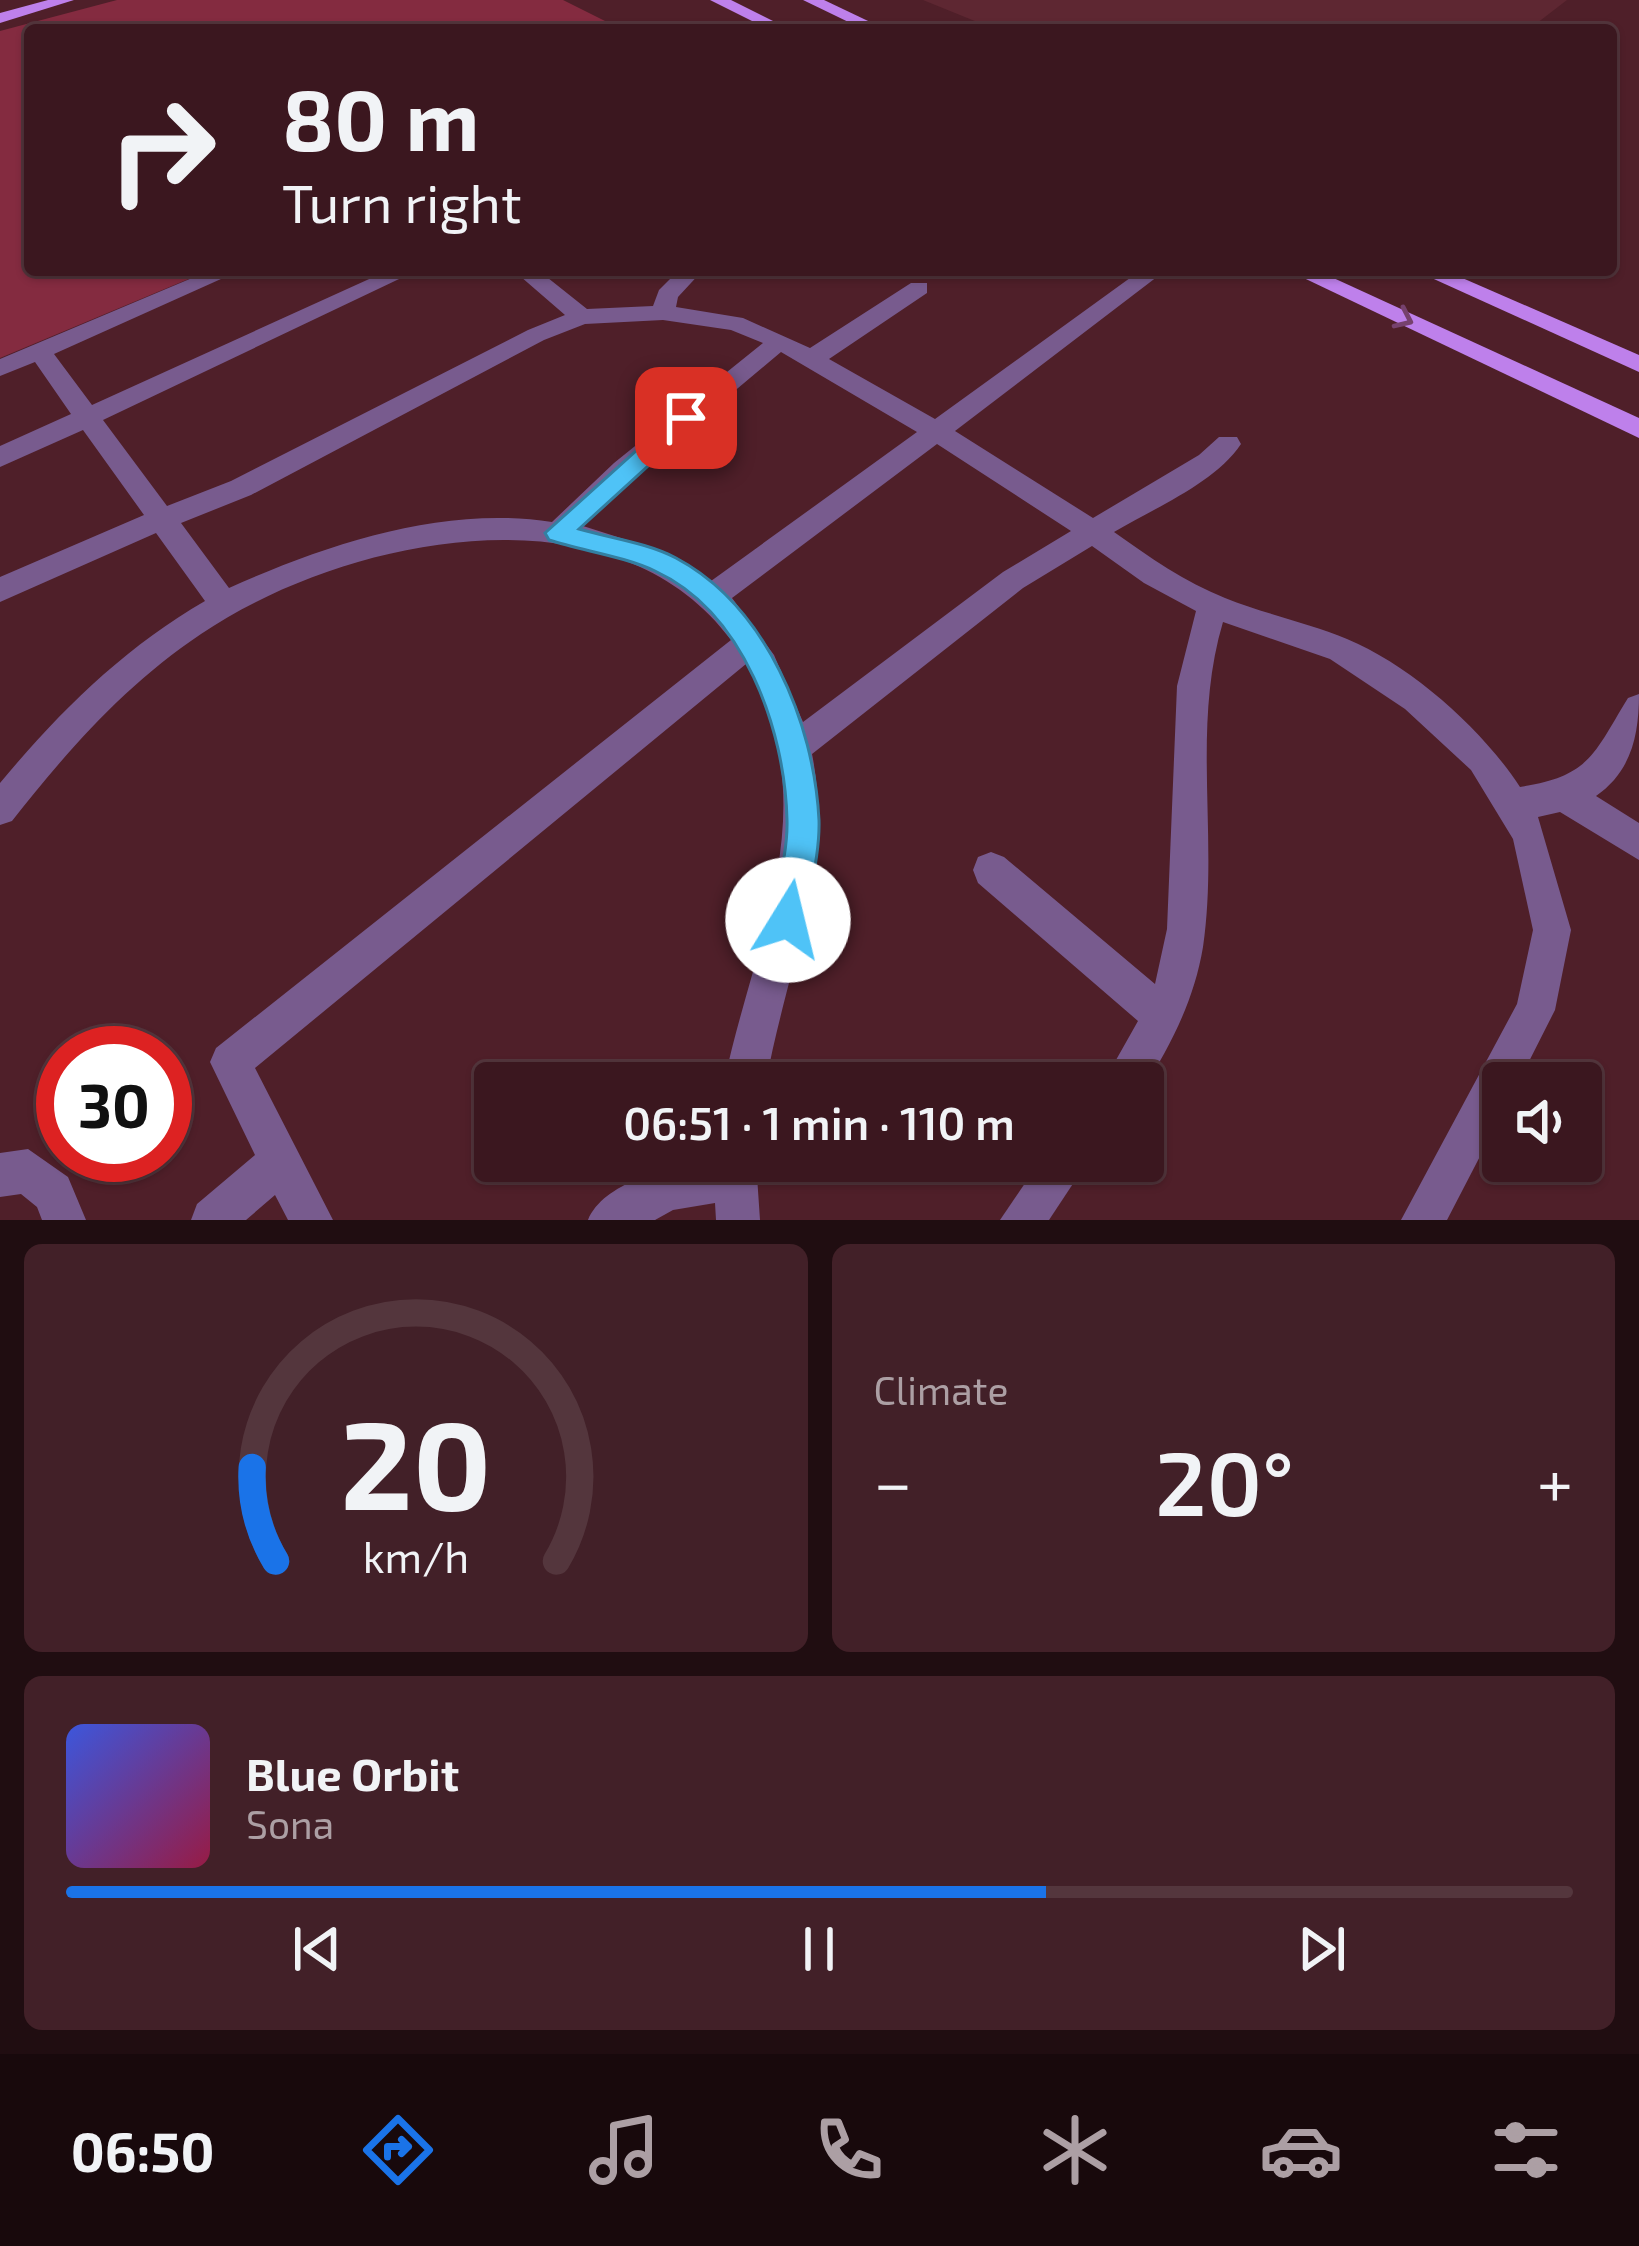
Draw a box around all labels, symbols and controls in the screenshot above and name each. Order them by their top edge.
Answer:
text: 80 m [282,67,479,168]
icon: right [84,72,240,228]
text: Turn right [282,169,522,234]
one-way arrow [1392,305,1413,329]
pin [635,367,737,469]
icon: arrive [653,385,719,451]
position arrow [725,857,851,983]
speed limit sign: 30 [36,1026,192,1182]
map controls [1482,1062,1602,1182]
button: sound [1482,1062,1602,1182]
text: 06:51 · 1 min · 110 m [623,1095,1015,1149]
text: Climate [874,1366,1008,1413]
text: 20 [340,1385,491,1535]
text: 20° [1155,1426,1294,1534]
text: − [874,1441,912,1520]
text: + [1537,1441,1573,1520]
text: km/h [362,1530,469,1582]
text: Blue Orbit [246,1746,459,1800]
text: Sona [246,1800,334,1847]
icon: previous [284,1916,350,1982]
icon: pause [786,1916,852,1982]
icon: next [1289,1916,1355,1982]
icon: directions [356,2108,440,2192]
icon: music [582,2108,666,2192]
icon: phone [807,2108,891,2192]
icon: climate [1033,2108,1117,2192]
icon: car [1259,2108,1343,2192]
icon: filters [1484,2108,1568,2192]
text: 06:50 [71,2118,215,2183]

